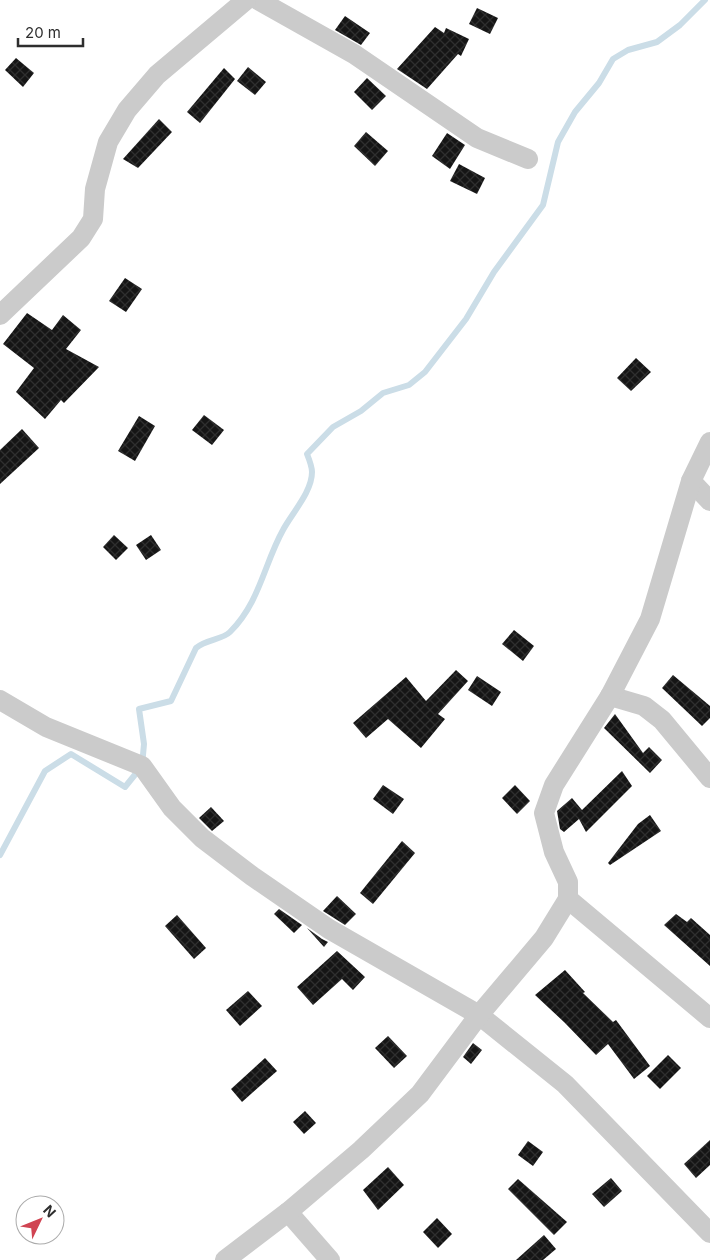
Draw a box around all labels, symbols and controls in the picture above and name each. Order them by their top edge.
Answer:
scale bar [18,15,82,47]
text: 20 m [25,23,61,42]
north arrow [15,1195,65,1245]
text: N [40,1201,60,1220]

